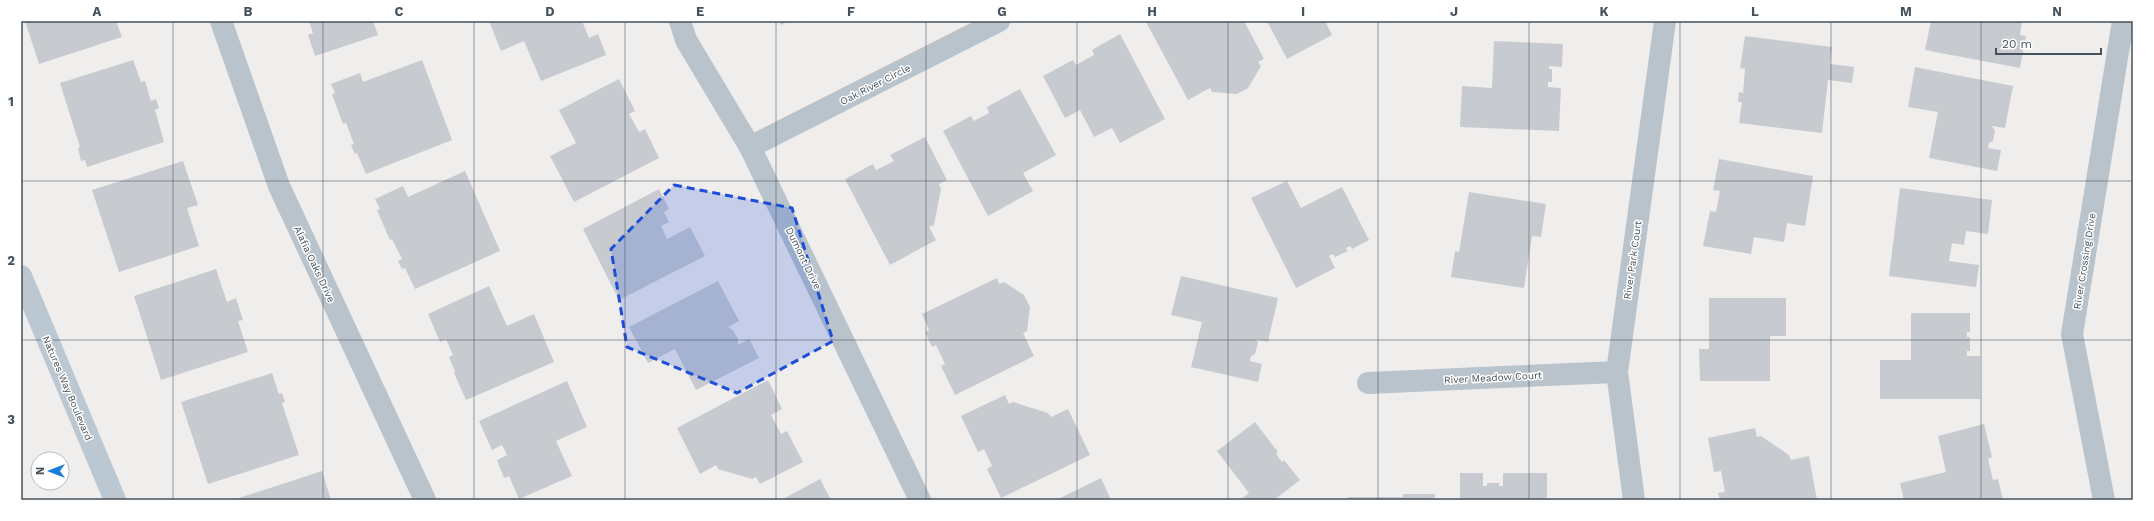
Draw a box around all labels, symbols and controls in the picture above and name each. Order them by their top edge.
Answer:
text: A [93,4,102,19]
text: B [244,4,253,19]
text: C [395,4,404,19]
text: D [545,4,555,19]
text: E [696,4,704,19]
text: F [847,4,855,19]
text: G [997,4,1007,19]
text: H [1147,4,1157,19]
text: I [1301,4,1305,19]
text: J [1450,4,1458,19]
text: K [1599,4,1609,19]
text: L [1751,4,1759,19]
text: M [1900,4,1912,19]
text: N [2052,4,2062,19]
scale bar [1996,30,2101,56]
text: 20 m [2002,37,2032,51]
street label: Oak River Circle [838,62,912,107]
text: 1 [8,94,14,109]
street label: River Crossing Drive [2071,212,2098,310]
street label: River Park Court [1622,219,1644,300]
street label: Alafia Oaks Drive [292,224,337,304]
street label: Dumont Drive [784,225,823,291]
text: 2 [7,253,15,268]
street label: Natures Way Boulevard [41,334,95,442]
street label: River Meadow Court [1444,369,1543,386]
text: 3 [7,412,15,427]
north arrow [30,451,70,491]
text: N [34,467,47,475]

